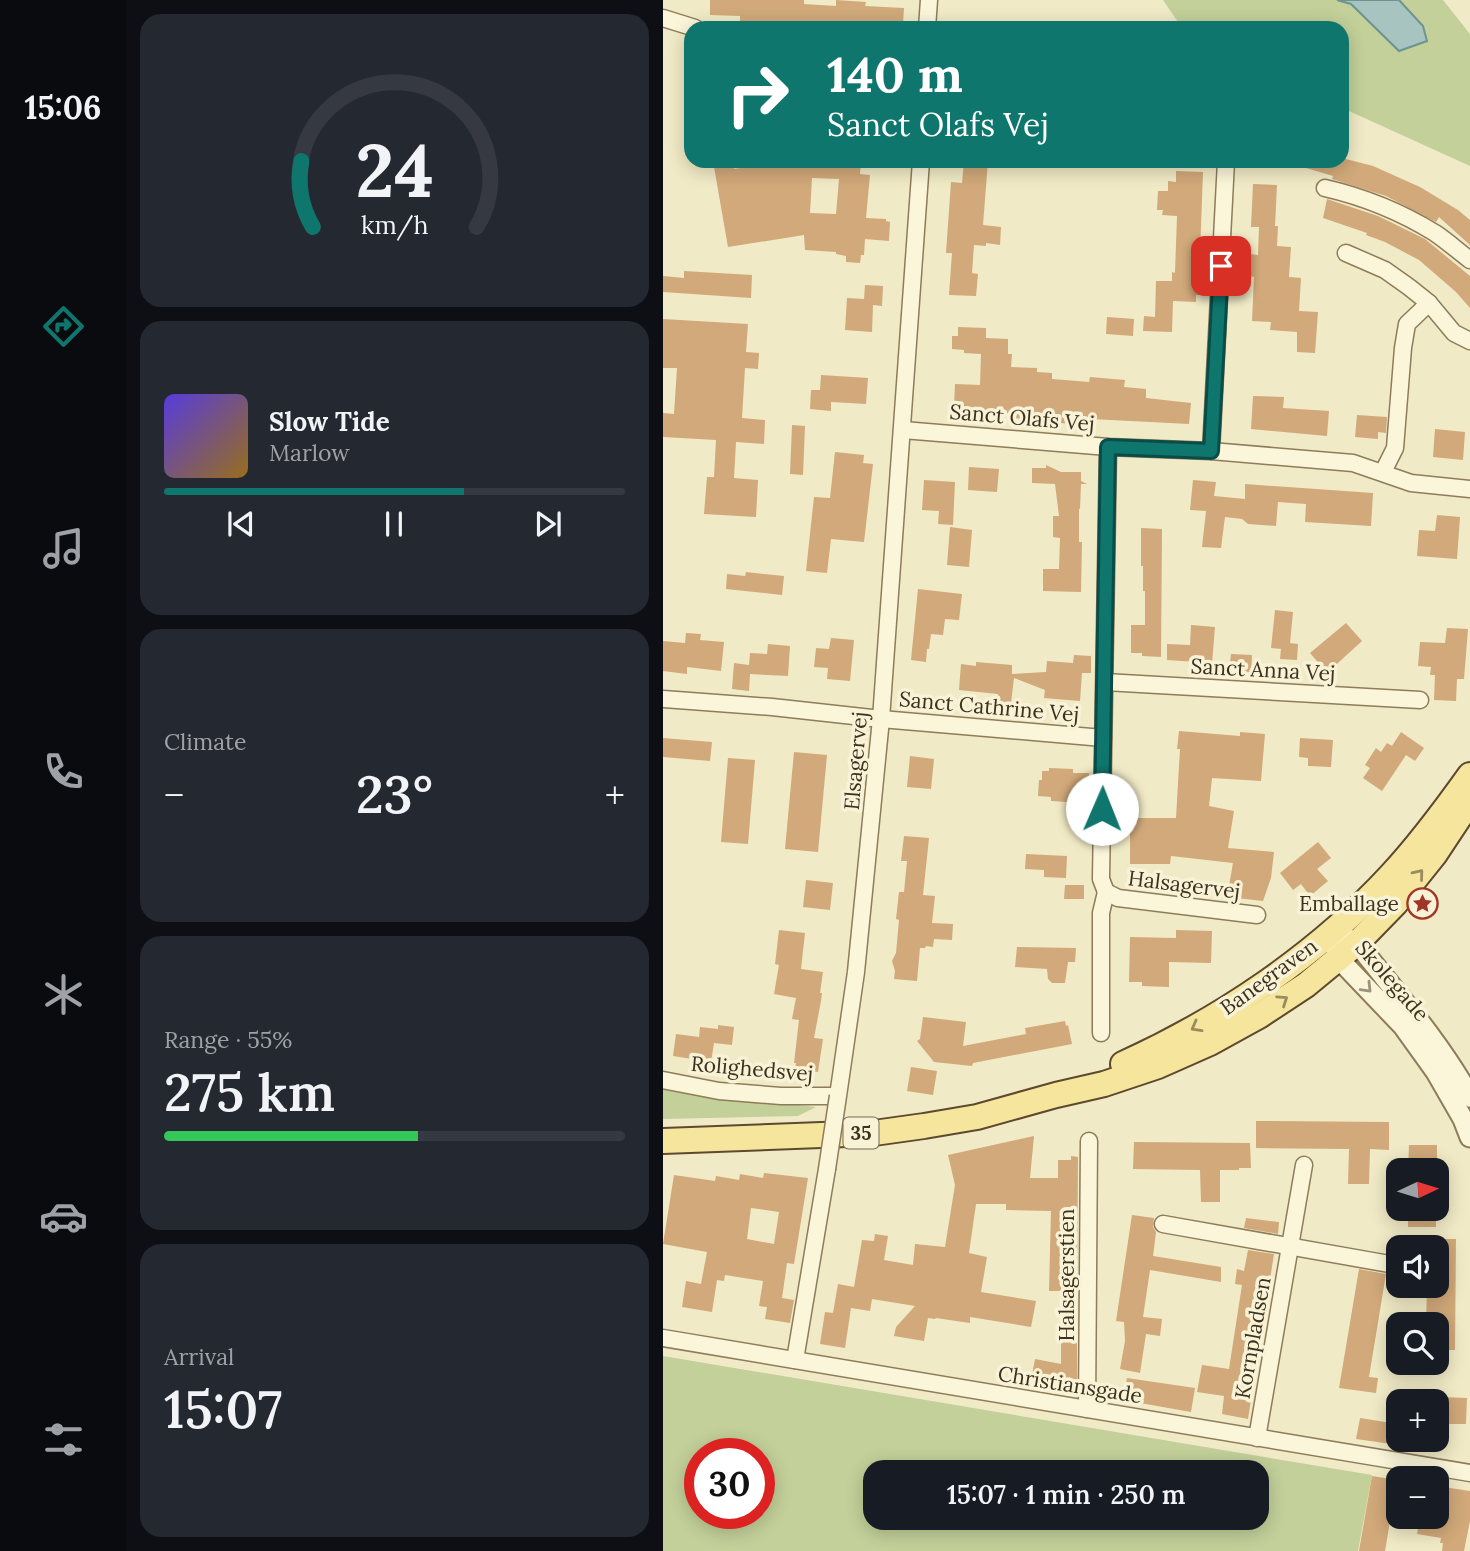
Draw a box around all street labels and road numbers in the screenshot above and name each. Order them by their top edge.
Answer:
street label: Sanct Olafs Vej [948,398,1096,437]
street label: Sanct Anna Vej [1190,652,1336,687]
street label: Sanct Cathrine Vej [898,685,1080,728]
street label: Elsagervej [838,711,873,811]
street label: Halsagervej [1126,864,1242,905]
street label: Banegraven [1215,932,1323,1021]
street label: Skolegade [1350,935,1435,1027]
street label: Rolighedsvej [690,1050,814,1087]
road number: 35 [843,1118,879,1148]
street label: Halsagerstien [1053,1208,1080,1342]
street label: Kornpladsen [1228,1274,1277,1401]
street label: Christiansgade [996,1360,1144,1409]

